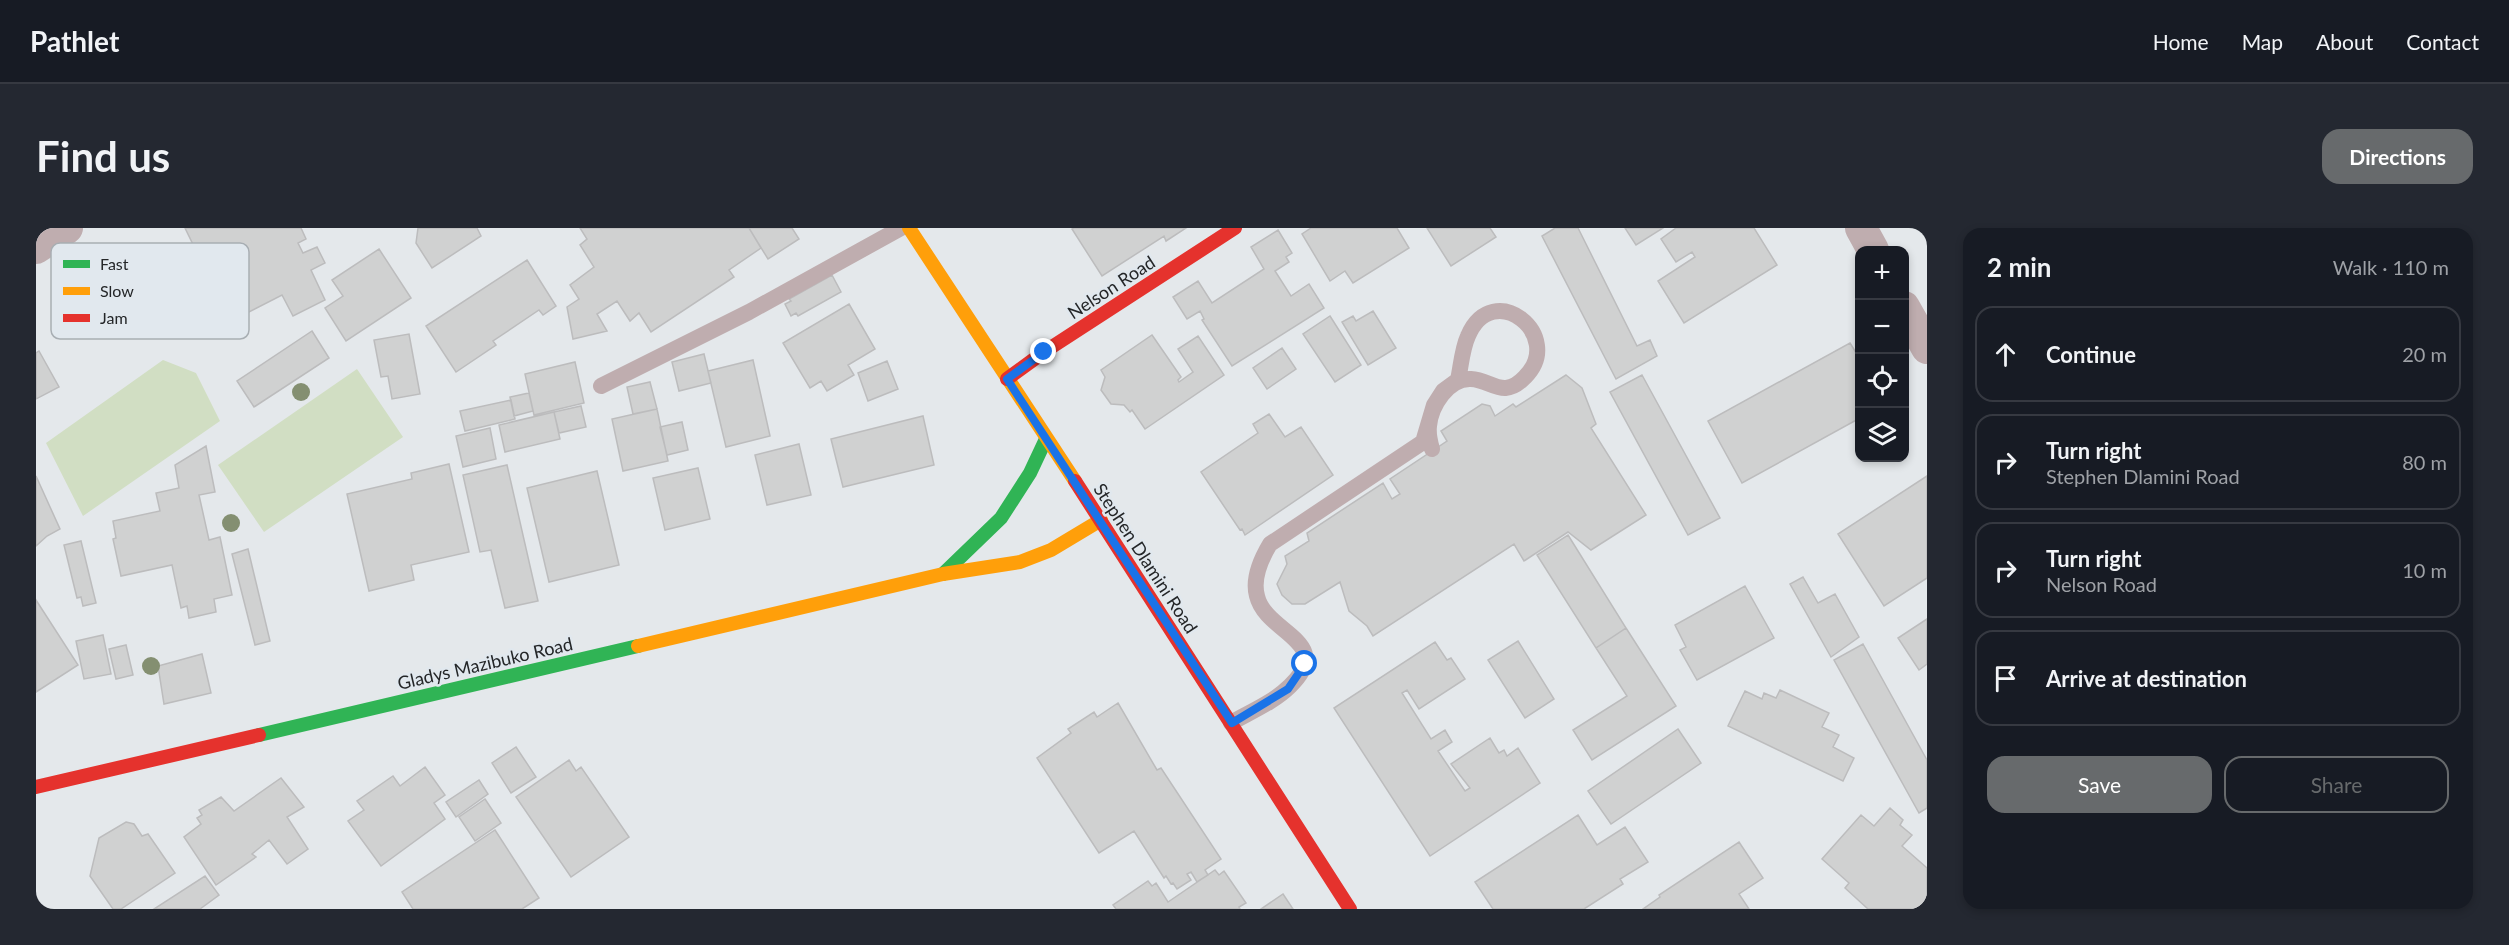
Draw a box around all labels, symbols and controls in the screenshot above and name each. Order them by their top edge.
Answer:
text: Pathlet [30,24,119,58]
text: Home [2153,29,2209,54]
text: Map [2242,29,2283,54]
text: About [2316,29,2373,54]
text: Contact [2406,29,2479,54]
button: Directions [2322,129,2473,184]
text: Find us [36,131,170,181]
legend [51,243,249,339]
map controls [1855,246,1909,462]
button: + [1855,246,1909,300]
street label: Nelson Road [1063,251,1159,323]
text: 2 min [1987,251,2051,283]
text: Fast [100,254,129,273]
text: Walk · 110 m [2333,255,2449,279]
text: Slow [100,281,134,300]
button: − [1855,300,1909,354]
text: Jam [100,308,128,327]
route end [1030,338,1056,364]
icon: ahead [1989,338,2022,371]
text: Continue [2046,341,2136,368]
text: 20 m [2402,342,2447,366]
button: locate [1855,354,1909,408]
button: layers [1855,408,1909,462]
text: Turn right [2046,437,2141,464]
icon: right [1989,446,2022,479]
text: 80 m [2402,450,2447,474]
text: Stephen Dlamini Road [2046,464,2240,488]
street label: Stephen Dlamini Road [1089,479,1203,637]
text: Turn right [2046,545,2141,572]
icon: right [1989,554,2022,587]
text: 10 m [2402,558,2447,582]
text: Nelson Road [2046,572,2157,596]
street label: Gladys Mazibuko Road [395,632,575,694]
route start [1291,650,1317,676]
icon: arrive [1989,662,2022,695]
text: Arrive at destination [2046,665,2247,692]
button: Save [1987,756,2212,813]
button: Share [2224,756,2449,813]

